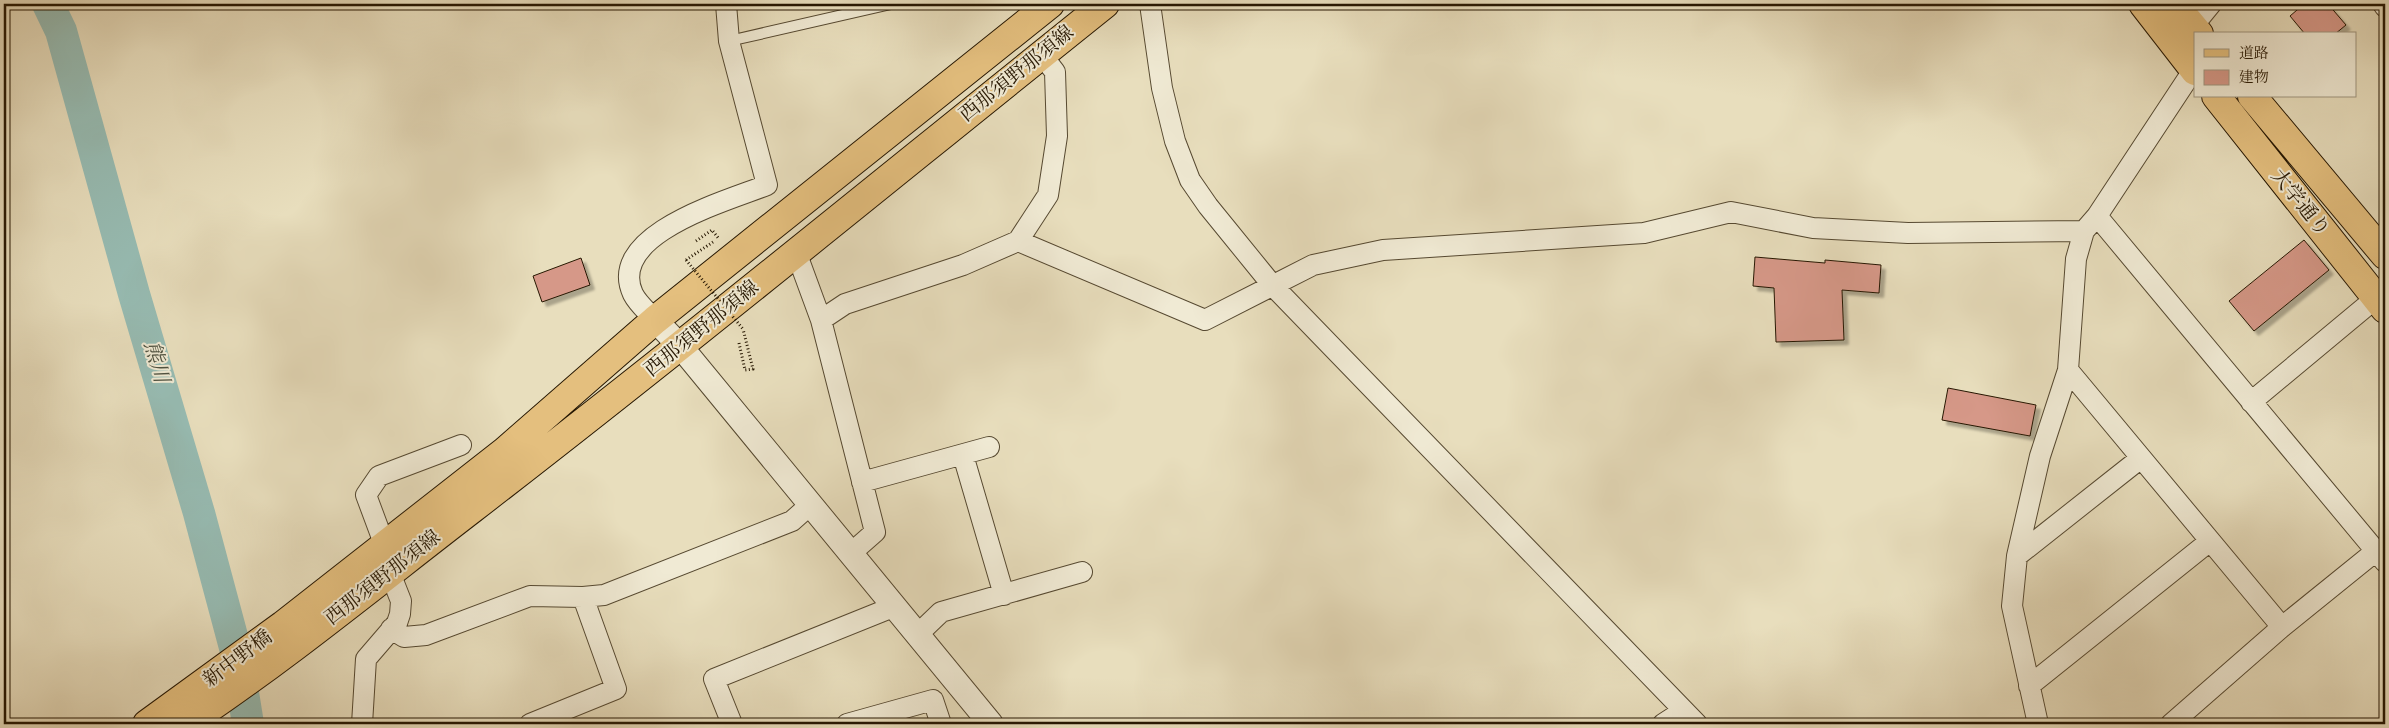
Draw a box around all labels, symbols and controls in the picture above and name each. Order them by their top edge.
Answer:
street label: 西那須野那須線 [955,20,1079,128]
legend [2194,32,2356,98]
text: 道路 [2239,44,2269,63]
text: 建物 [2239,68,2269,87]
street label: 大学通り [2265,164,2335,242]
street label: 西那須野那須線 [640,275,764,383]
water label: 熊川 [138,338,175,388]
street label: 西那須野那須線 [320,525,446,631]
street label: 新中野橋 [199,625,277,693]

